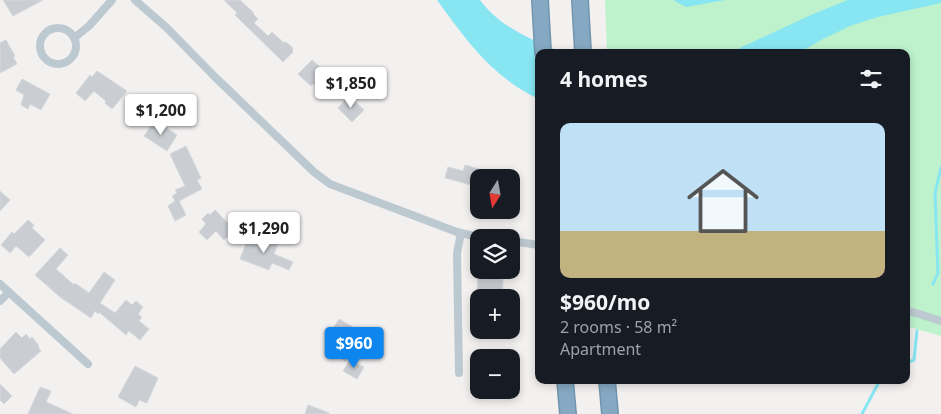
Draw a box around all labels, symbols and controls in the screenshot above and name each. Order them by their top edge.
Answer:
text: 4 homes [560,65,648,93]
icon: filters [857,65,885,93]
pin: $1,850 [310,66,392,109]
text: $1,850 [326,72,376,94]
pin: $1,200 [120,94,202,136]
text: $1,200 [136,99,186,121]
icon: home [678,156,768,246]
north arrow [470,169,520,219]
map controls [470,169,520,399]
pin: $1,290 [223,212,305,254]
text: $1,290 [239,217,289,239]
button: layers [470,229,520,279]
text: $960/mo [560,288,650,316]
button: + [470,289,520,339]
text: 2 rooms · 58 m² [560,316,677,338]
pin: $960 [324,326,384,369]
text: $960 [336,332,372,354]
text: Apartment [560,338,641,360]
button: − [470,349,520,399]

